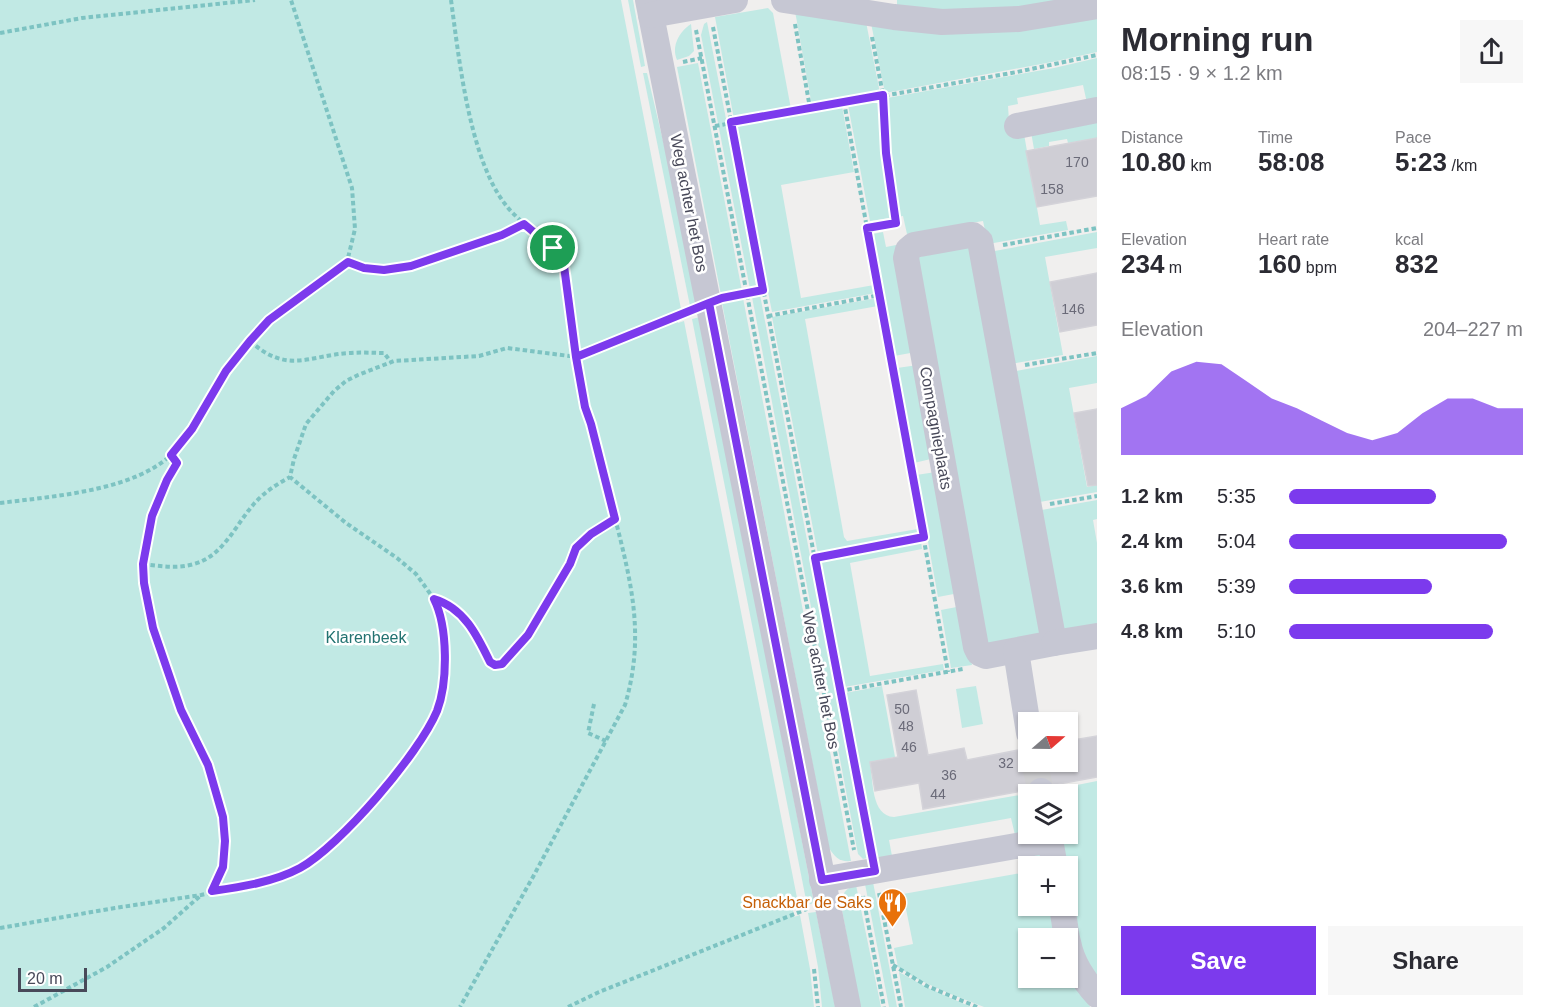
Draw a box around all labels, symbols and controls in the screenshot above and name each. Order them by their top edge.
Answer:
button: share [1460,20,1523,83]
text: Morning run [1121,21,1313,58]
text: 08:15 · 9 × 1.2 km [1121,62,1283,84]
text: Distance [1121,129,1183,146]
text: Time [1258,129,1293,146]
text: Pace [1395,129,1431,146]
street label: Weg achter het Bos [667,133,711,273]
text: 10.80 [1121,147,1186,177]
text: 58:08 [1258,147,1325,177]
text: 5:23 [1395,147,1447,177]
house number: 170 [1065,154,1089,170]
text: km [1186,157,1212,174]
text: /km [1447,157,1477,174]
house number: 158 [1040,181,1064,197]
pin [527,222,578,273]
icon: arrive [536,231,569,264]
text: Elevation [1121,231,1187,248]
text: Heart rate [1258,231,1329,248]
text: kcal [1395,231,1423,248]
text: 234 [1121,249,1164,279]
text: 160 [1258,249,1301,279]
text: 832 [1395,249,1438,279]
text: m [1164,259,1182,276]
text: bpm [1301,259,1337,276]
house number: 146 [1061,301,1085,317]
text: Elevation [1121,318,1203,340]
text: 204–227 m [1423,318,1523,340]
street label: Compagnieplaats [917,365,955,491]
text: 1.2 km [1121,485,1183,507]
text: 5:35 [1217,485,1256,507]
text: 2.4 km [1121,530,1183,552]
text: 5:04 [1217,530,1256,552]
text: 3.6 km [1121,575,1183,597]
text: 5:39 [1217,575,1256,597]
street label: Weg achter het Bos [799,610,843,750]
text: 4.8 km [1121,620,1183,642]
text: 5:10 [1217,620,1256,642]
park label: Klarenbeek [326,629,407,646]
house number: 50 [894,701,910,717]
north arrow [1018,712,1078,772]
map controls [1018,712,1078,988]
house number: 48 [898,718,914,734]
house number: 46 [901,739,917,755]
house number: 32 [998,755,1014,771]
house number: 36 [941,767,957,783]
button: layers [1018,784,1078,844]
house number: 44 [930,786,946,802]
button: + [1018,856,1078,916]
restaurant icon: Snackbar de Saks [877,886,909,928]
place label: Snackbar de Saks [742,894,872,911]
button: Save [1121,926,1316,995]
button: Share [1328,926,1523,995]
button: − [1018,928,1078,988]
scale bar [18,965,87,992]
text: 20 m [27,970,63,987]

